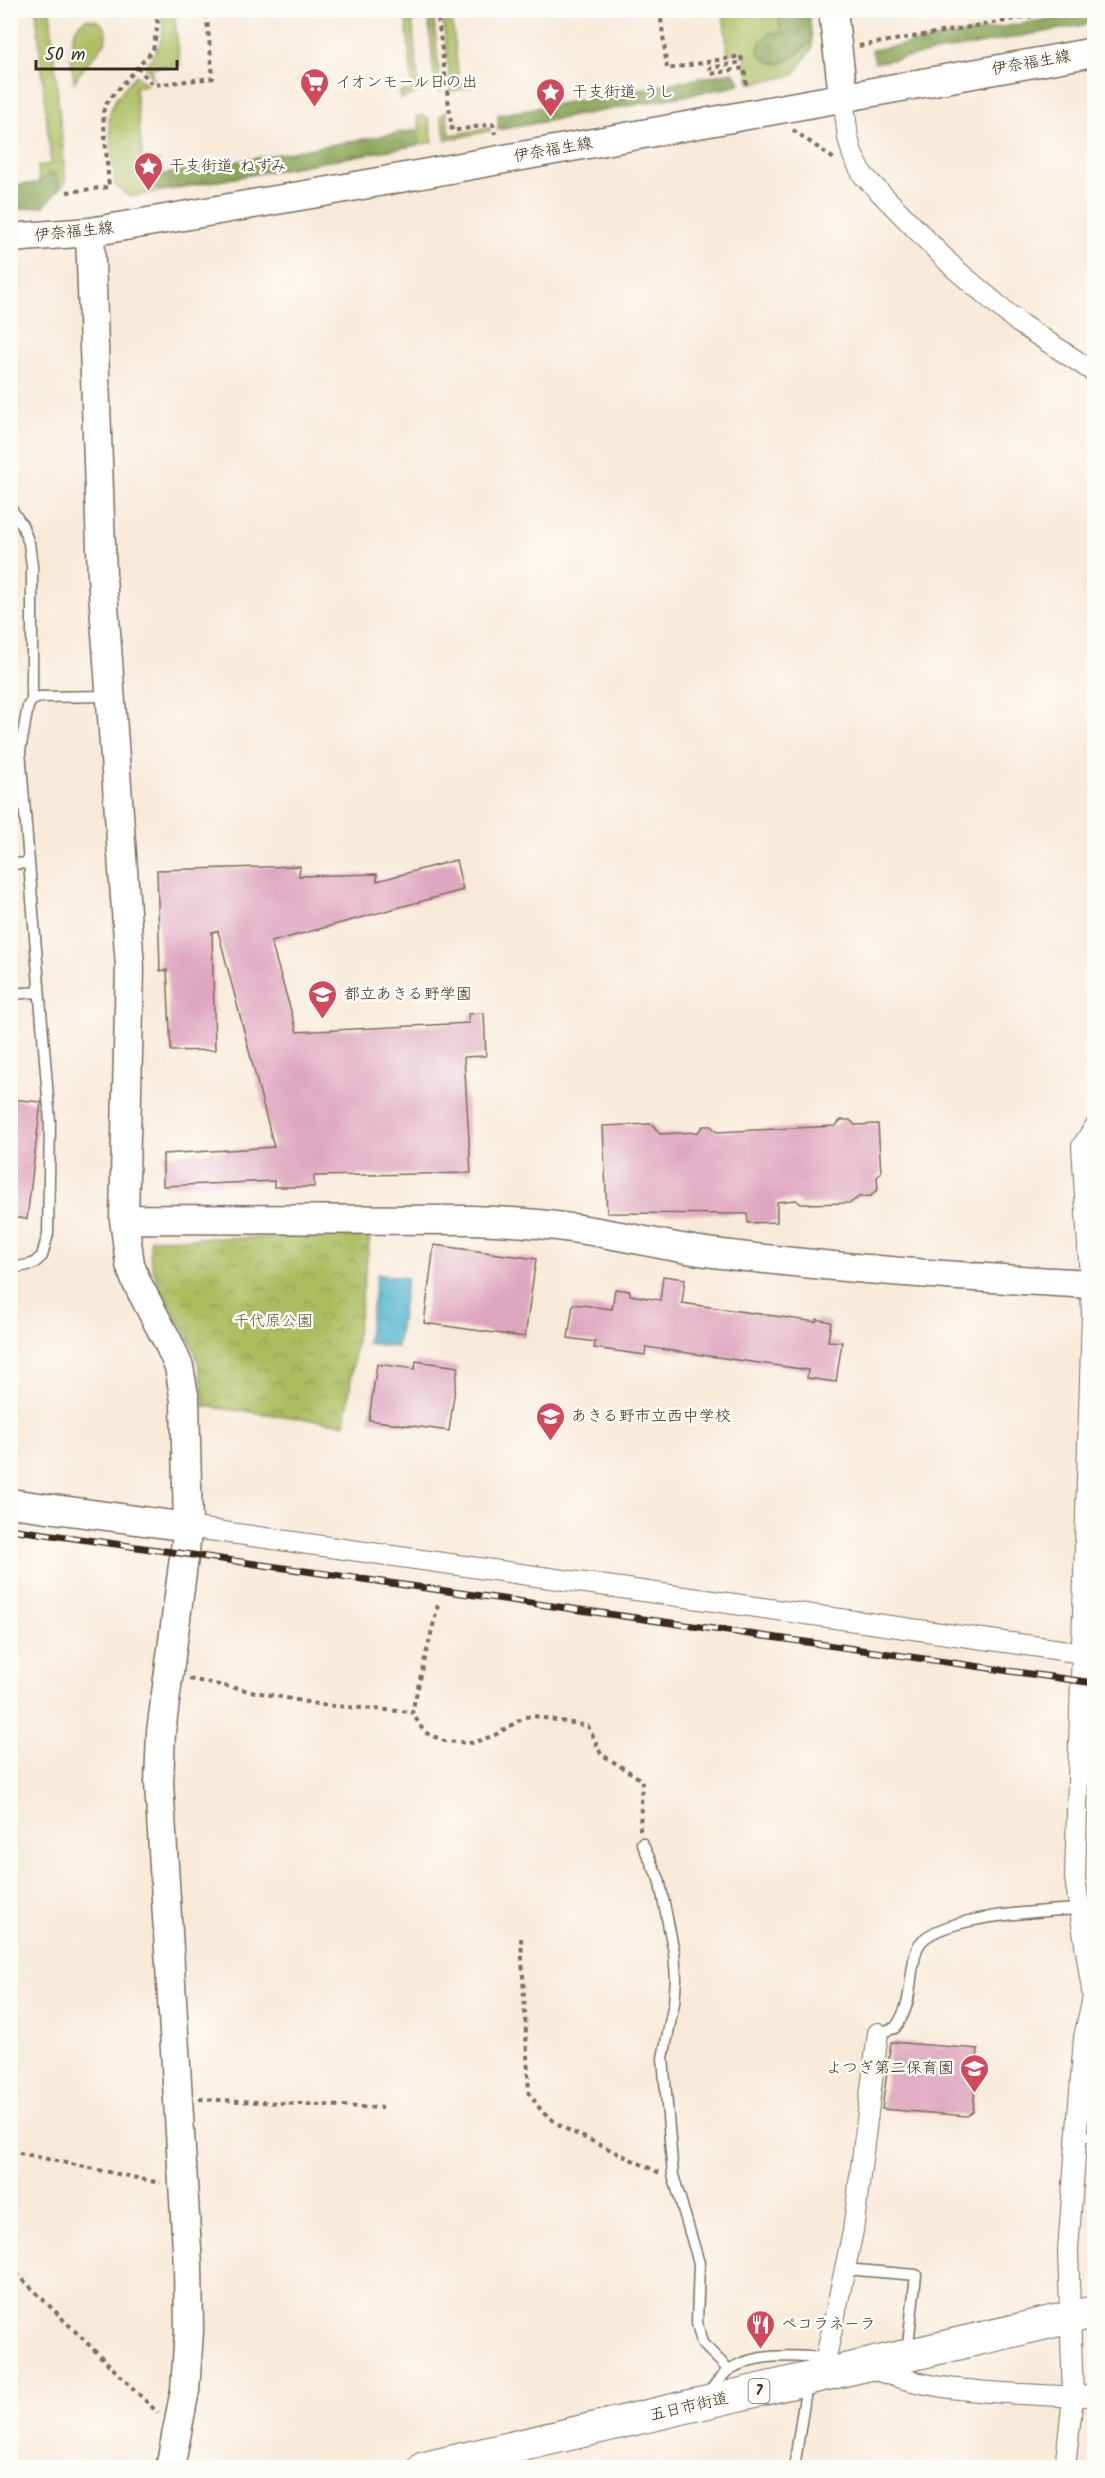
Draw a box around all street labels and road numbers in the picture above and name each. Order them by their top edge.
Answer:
street label: 伊奈福生線 [989,44,1073,82]
street label: 伊奈福生線 [511,131,595,169]
street label: 伊奈福生線 [33,215,115,249]
road number: 7 [748,2379,770,2403]
street label: 五日市街道 [647,2386,731,2428]

